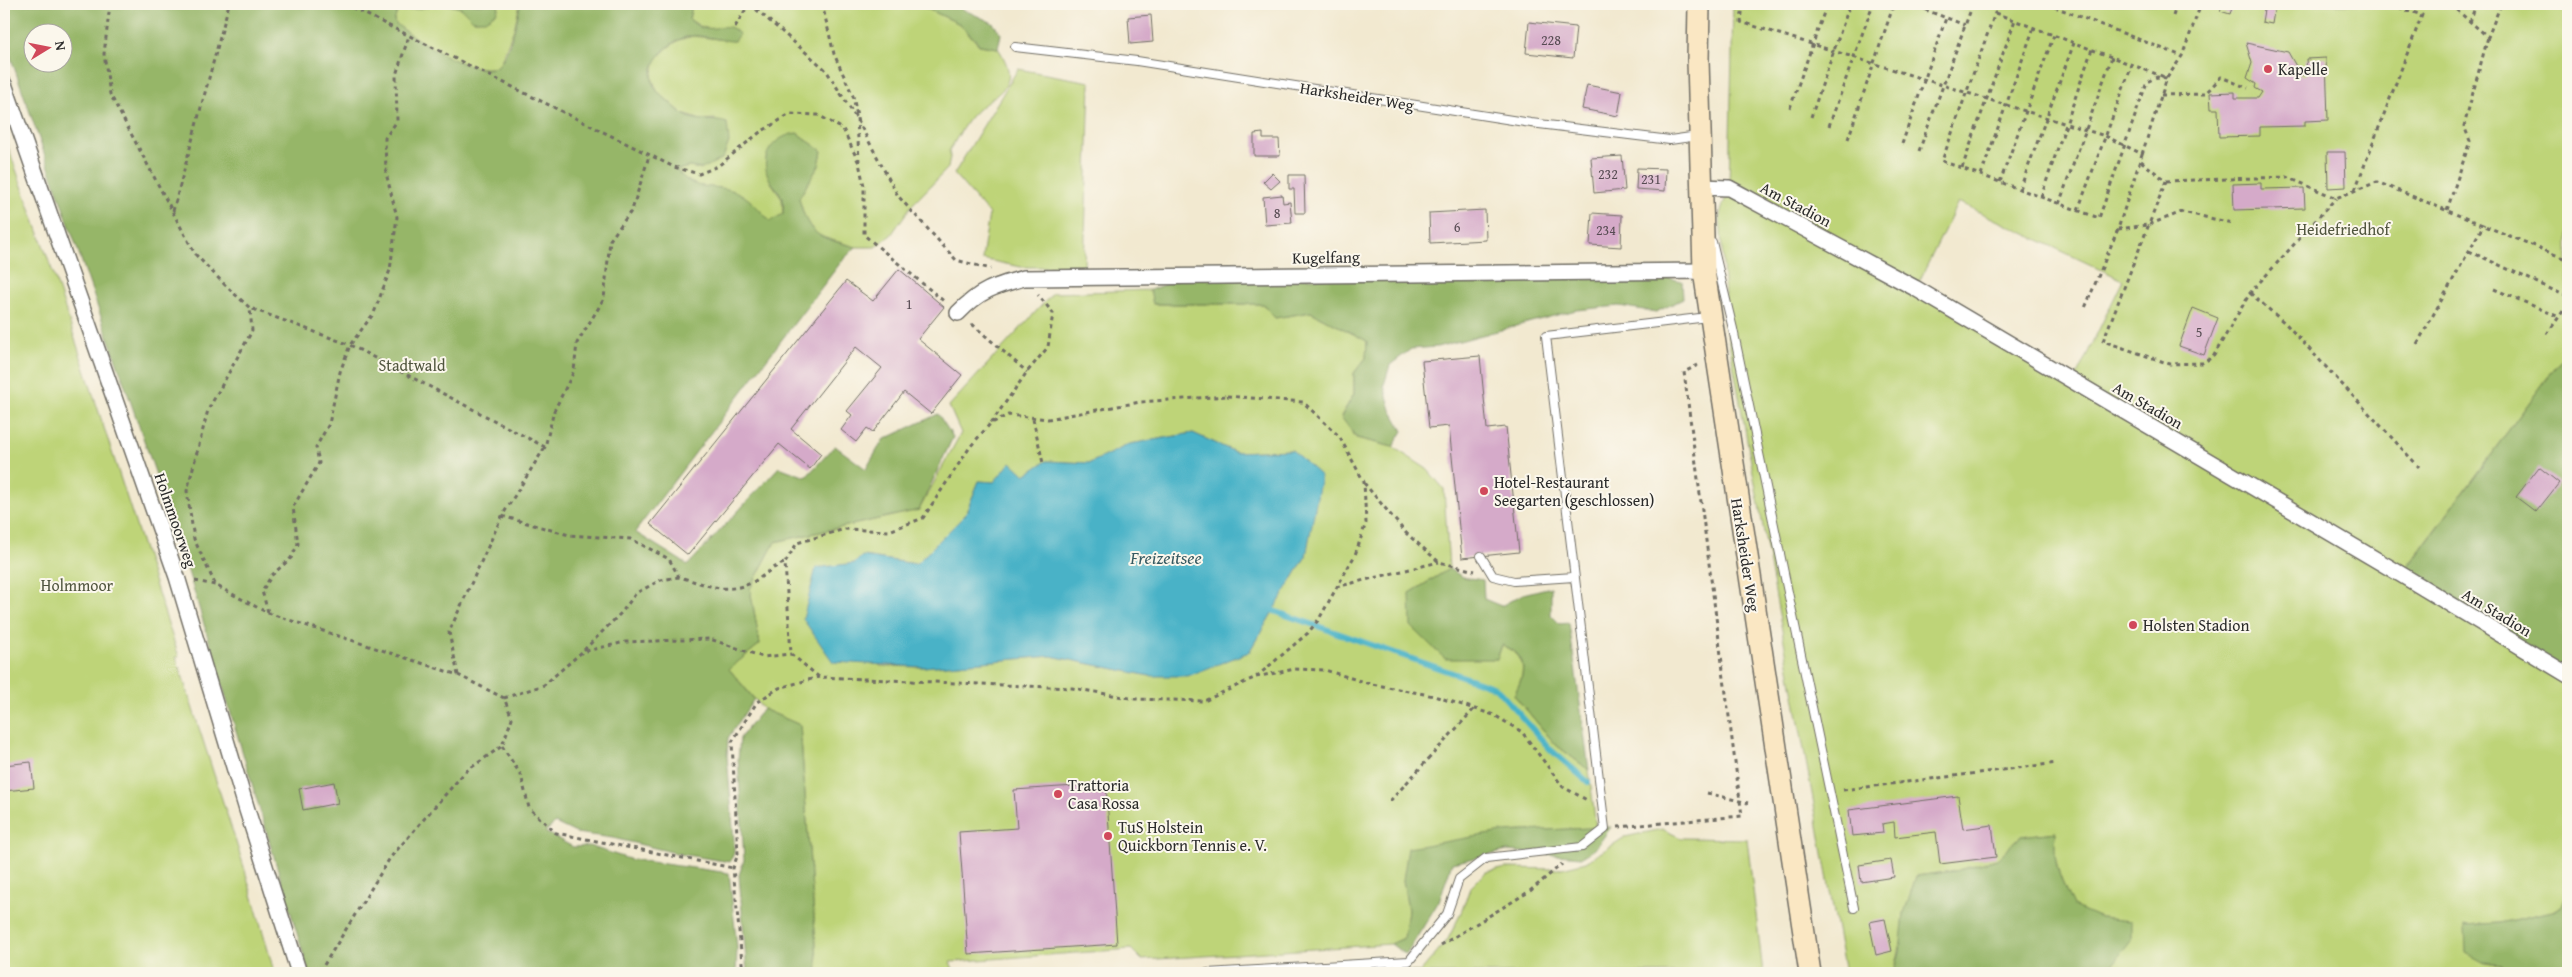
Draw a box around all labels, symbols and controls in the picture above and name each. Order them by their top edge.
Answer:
north arrow [22,22,72,72]
house number: 228 [1541,30,1561,50]
text: N [50,39,72,53]
place label: Kapelle [2278,57,2328,81]
marker: Kapelle [2262,63,2274,75]
street label: Harksheider Weg [1298,75,1416,117]
house number: 232 [1598,164,1618,184]
house number: 231 [1641,169,1661,189]
street label: Am Stadion [1756,175,1836,233]
house number: 8 [1274,203,1281,223]
house number: 6 [1454,217,1461,237]
park label: Heidefriedhof [2296,217,2391,241]
house number: 234 [1596,220,1616,240]
street label: Kugelfang [1292,244,1360,270]
house number: 1 [906,294,912,314]
house number: 5 [2196,322,2202,342]
park label: Stadtwald [379,353,446,377]
street label: Am Stadion [2108,375,2188,435]
street label: Holmmoorweg [149,469,203,571]
place label: Hotel-Restaurant Seegarten (geschlossen) [1494,470,1654,512]
marker: Hotel-Restaurant Seegarten (geschlossen) [1478,485,1490,497]
street label: Harksheider Weg [1725,496,1767,614]
water label: Freizeitsee [1129,544,1202,571]
park label: Holmmoor [41,573,114,597]
street label: Am Stadion [2458,582,2536,642]
place label: Holsten Stadion [2143,613,2250,637]
marker: Holsten Stadion [2127,619,2139,631]
place label: Trattoria Casa Rossa [1068,773,1140,815]
marker: Trattoria Casa Rossa [1052,788,1064,800]
place label: TuS Holstein Quickborn Tennis e. V. [1118,815,1267,857]
marker: TuS Holstein Quickborn Tennis e. V. [1102,830,1114,842]

